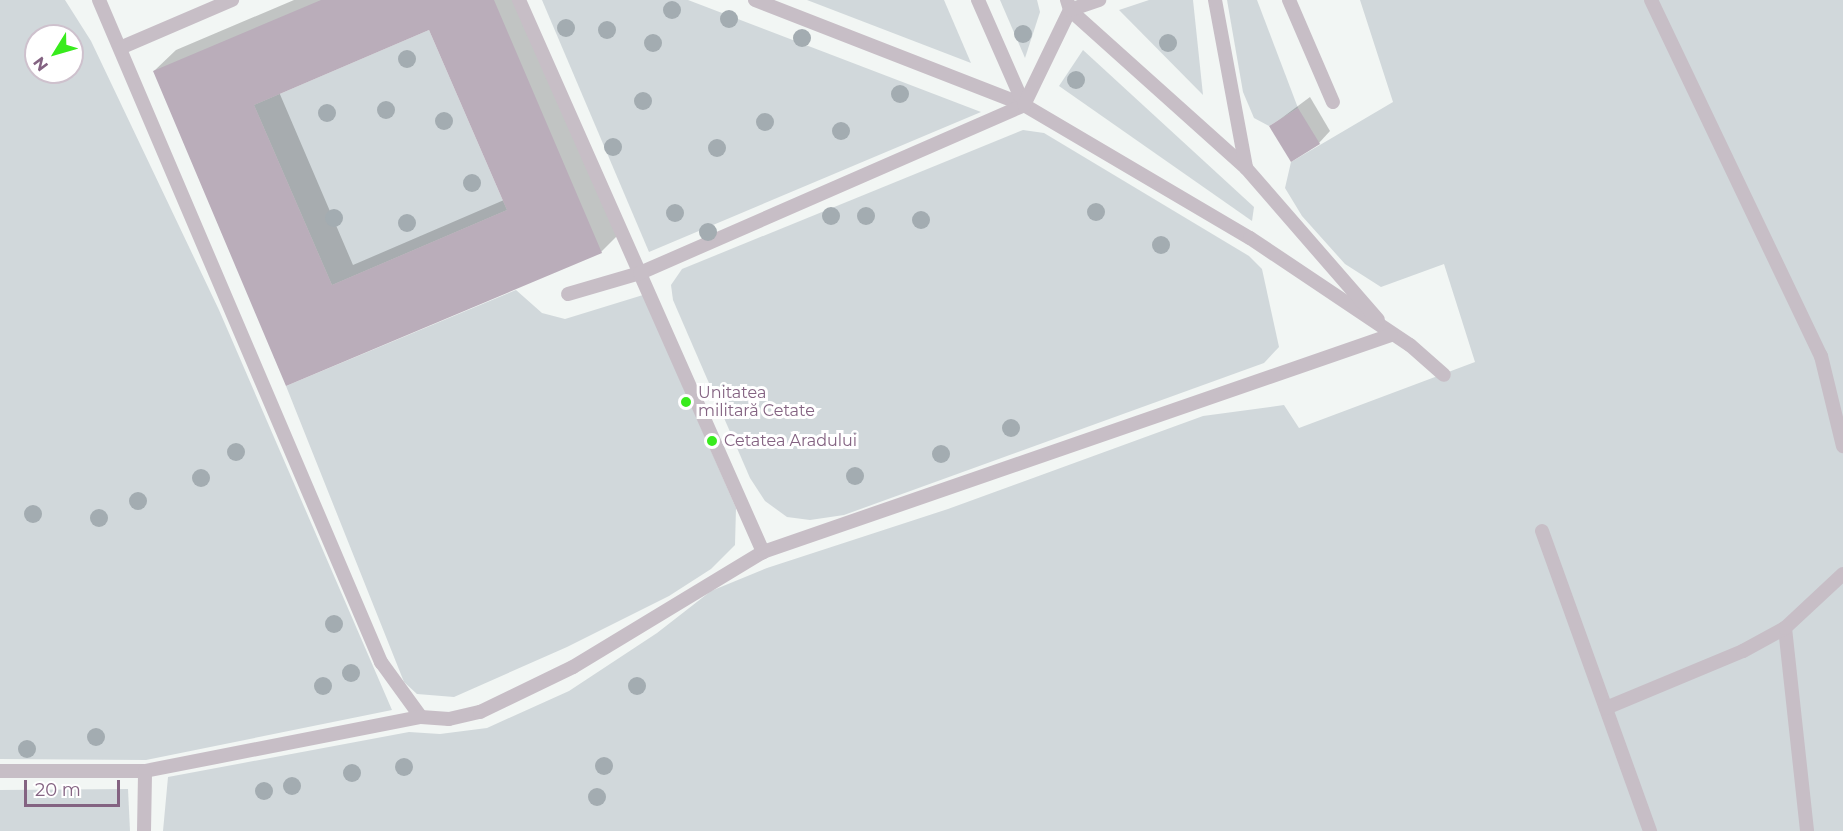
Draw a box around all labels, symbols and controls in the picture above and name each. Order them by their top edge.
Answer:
north arrow [24,24,84,84]
text: N [29,53,52,75]
place label: Unitatea militară Cetate [698,383,815,421]
marker: Unitatea militară Cetate [679,395,693,409]
place label: Cetatea Aradului [724,431,857,451]
marker: Cetatea Aradului [705,434,719,448]
scale bar [27,768,123,806]
text: 20 m [35,779,81,801]

